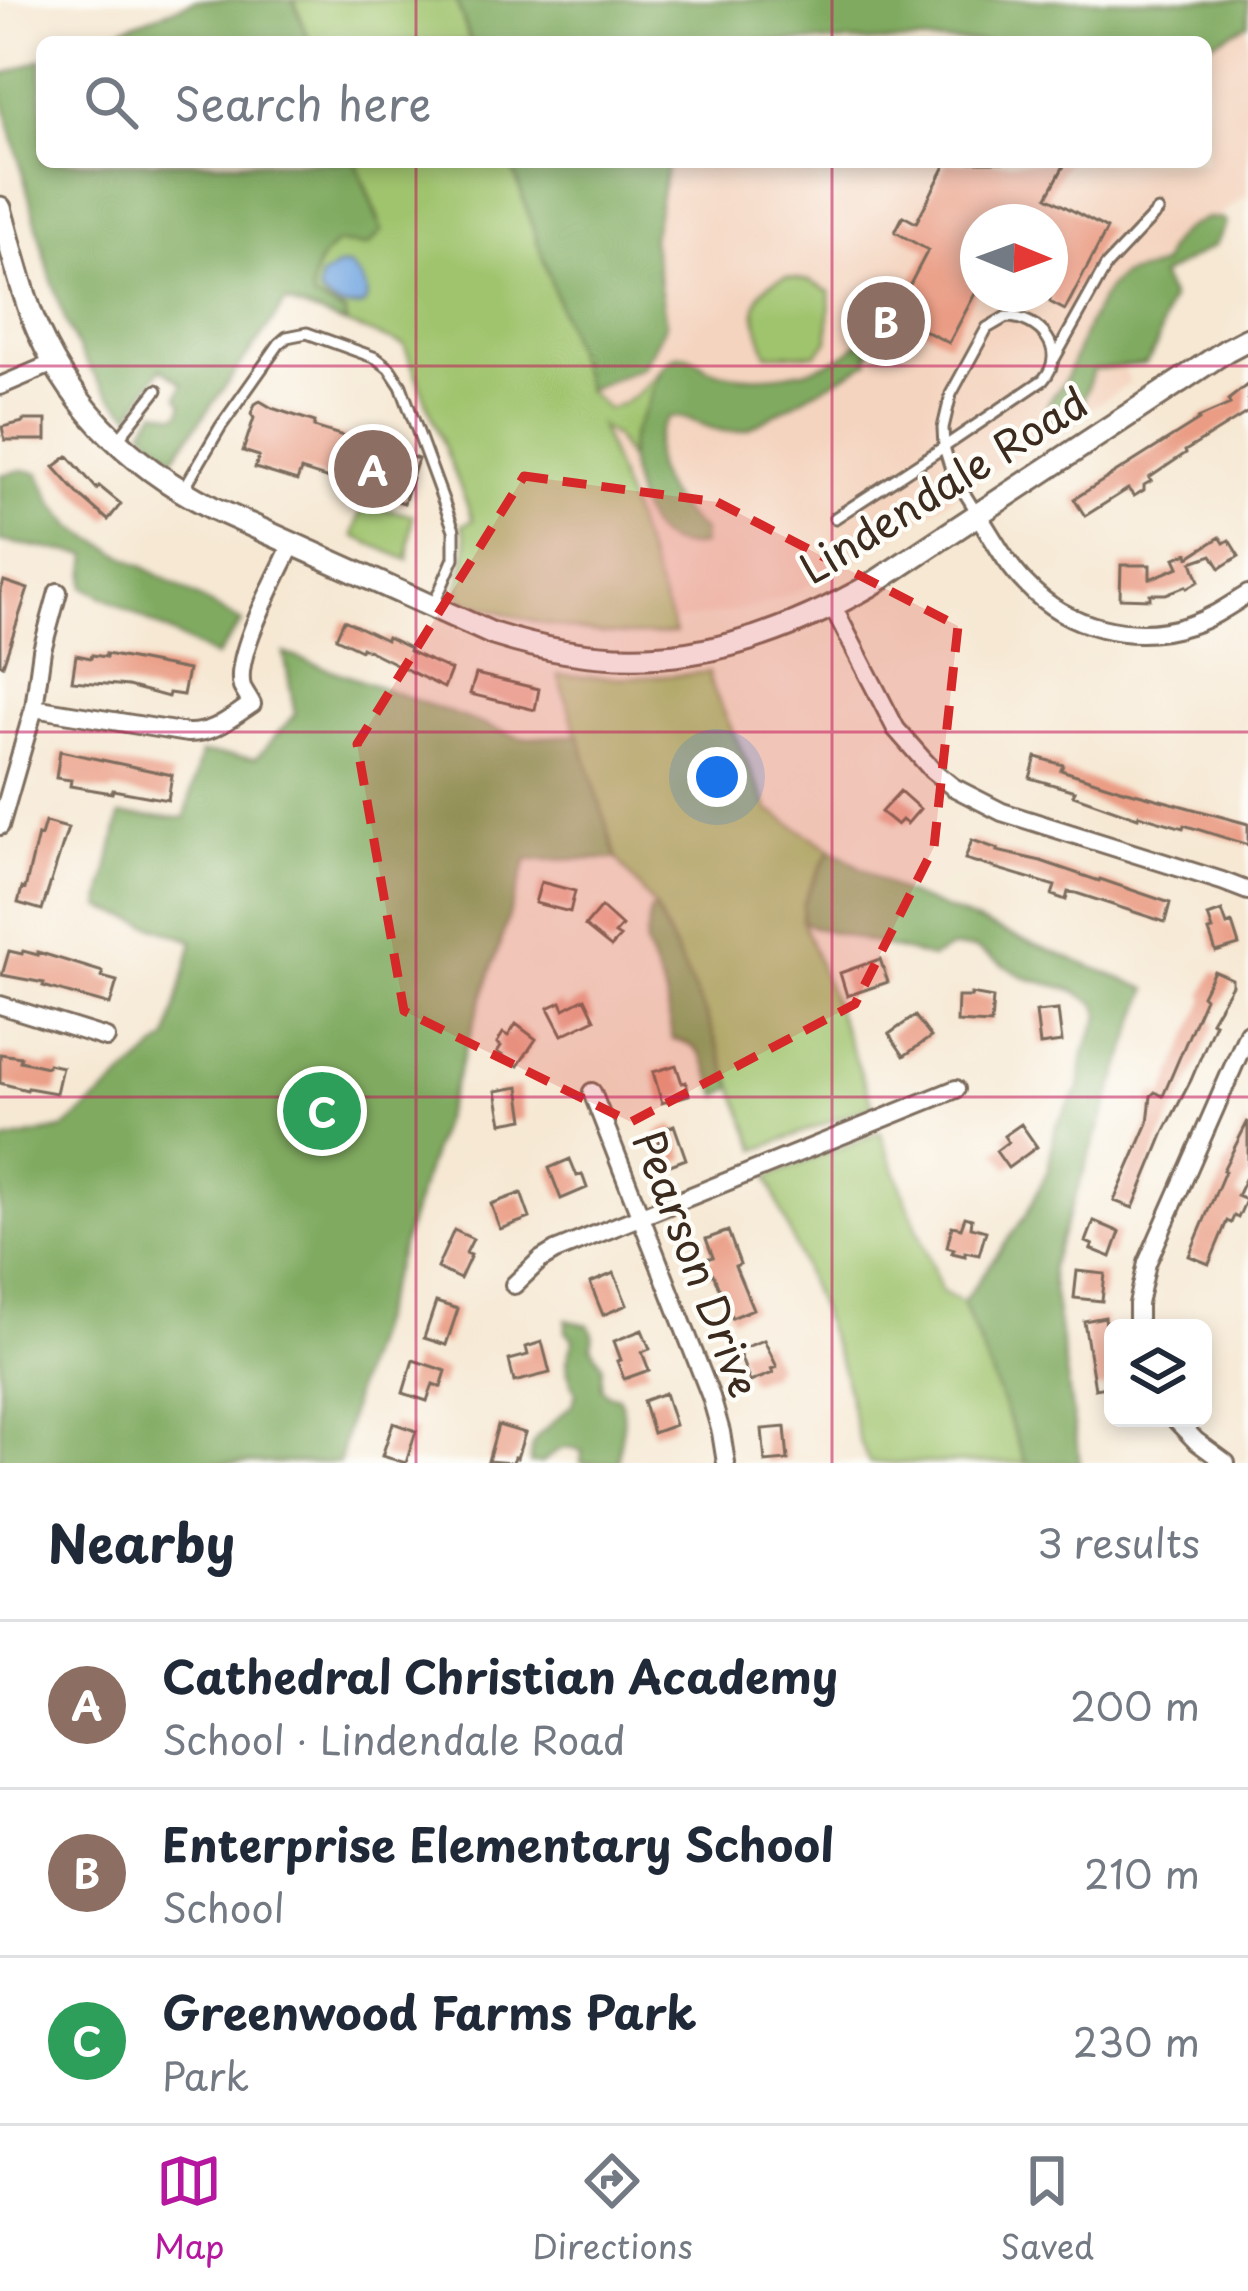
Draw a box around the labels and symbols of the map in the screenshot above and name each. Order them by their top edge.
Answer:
north arrow [960,204,1068,312]
pin: B [847,276,925,366]
street label: Lindendale Road [786,370,1099,598]
pin: A [334,424,412,514]
your location [687,747,747,807]
pin: C [283,1066,361,1156]
street label: Pearson Drive [619,1121,778,1405]

